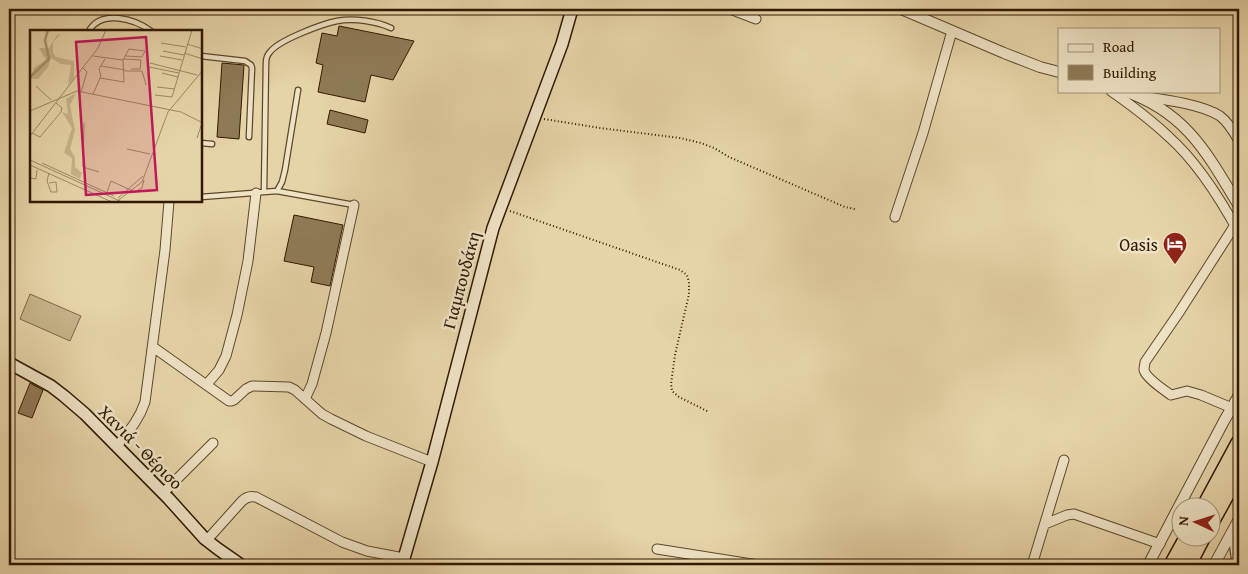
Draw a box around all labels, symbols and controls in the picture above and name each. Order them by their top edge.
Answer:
legend [1058,28,1220,92]
inset map [30,30,202,202]
text: Road [1103,36,1134,57]
text: Building [1103,62,1157,83]
street label: Γιαμπουδάκη [435,228,487,332]
place label: Oasis [1119,231,1158,258]
hotel icon: Oasis [1162,231,1188,265]
street label: Χανιά - Θέρισο [92,398,190,496]
north arrow [1170,496,1220,546]
text: N [1173,515,1193,526]

